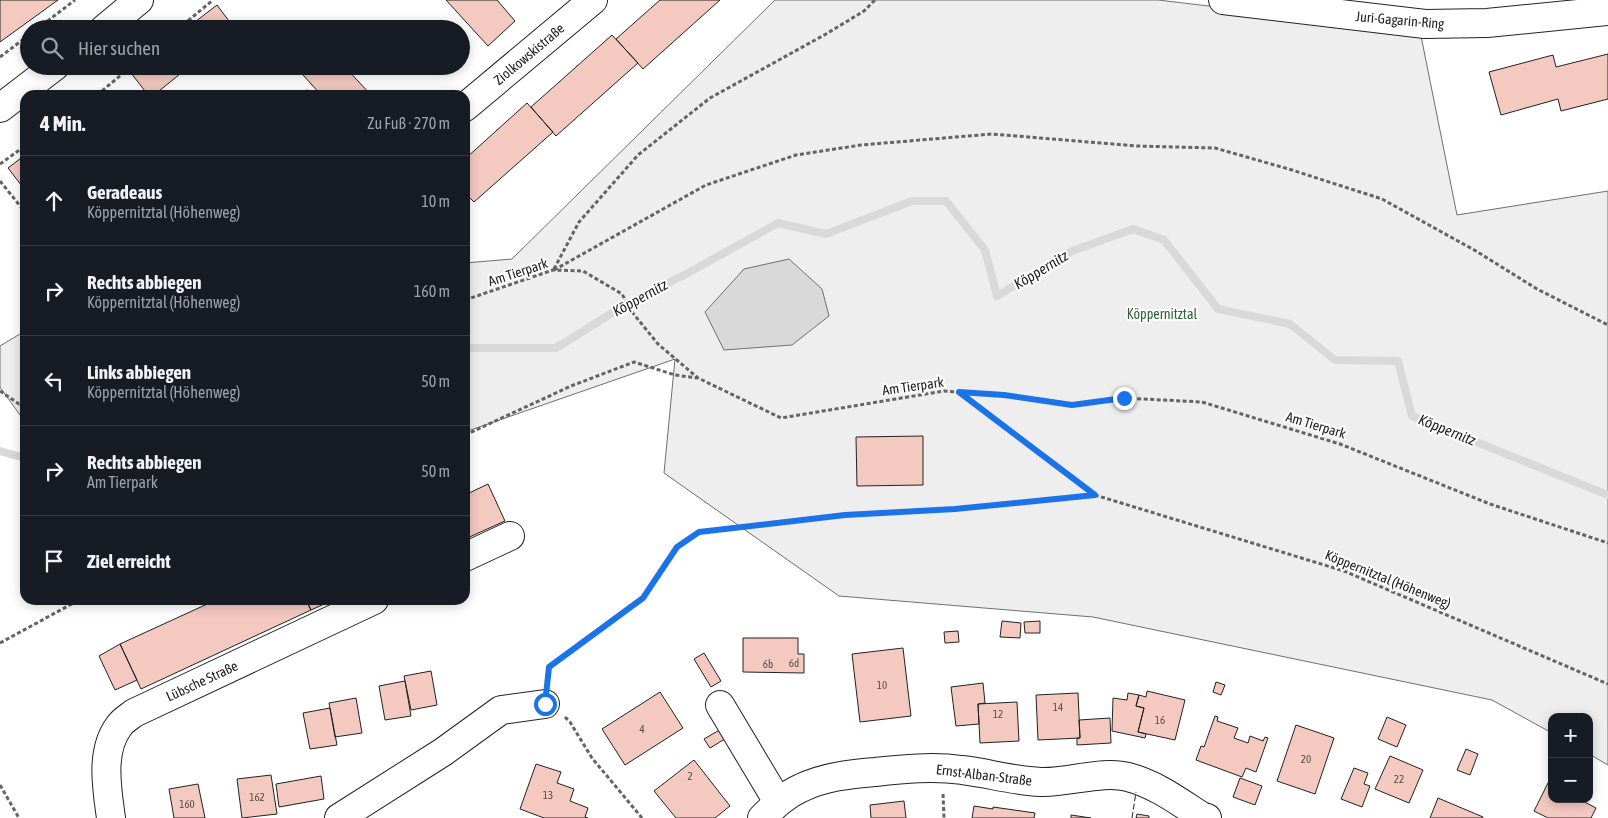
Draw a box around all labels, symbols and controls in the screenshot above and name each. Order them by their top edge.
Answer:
street label: Juri-Gagarin-Ring [1355,8,1445,32]
search box [20,20,470,75]
street label: Ziolkowskistraße [491,20,567,88]
icon: search [38,34,66,62]
text: Hier suchen [78,37,160,59]
text: 4 Min. [40,111,86,135]
text: Zu Fuß · 270 m [367,114,450,132]
text: Geradeaus [87,181,162,203]
icon: ahead [40,187,68,215]
text: 10 m [421,192,450,210]
text: Köppernitztal (Höhenweg) [87,203,240,221]
water label: Köppernitz [1011,247,1071,292]
street label: Am Tierpark [486,255,550,289]
text: Rechts abbiegen [87,271,202,293]
water label: Köppernitz [609,275,671,320]
icon: right [40,277,68,305]
text: 160 m [414,282,450,300]
text: Köppernitztal (Höhenweg) [87,293,240,311]
park label: Köppernitztal [1127,306,1197,322]
text: Links abbiegen [87,361,191,383]
icon: left [40,367,68,395]
text: 50 m [421,372,450,390]
street label: Am Tierpark [881,374,945,398]
text: Köppernitztal (Höhenweg) [87,383,240,401]
route end [1113,387,1136,410]
street label: Am Tierpark [1284,408,1348,442]
water label: Köppernitz [1416,410,1479,449]
text: Rechts abbiegen [87,451,202,473]
icon: right [40,457,68,485]
text: 50 m [421,462,450,480]
text: Am Tierpark [87,473,158,491]
street label: Köppernitztal (Höhenweg) [1323,546,1453,612]
icon: arrive [40,547,68,575]
text: Ziel erreicht [87,550,171,572]
street label: Lübsche Straße [164,657,240,705]
house number: 6d [789,657,799,669]
house number: 6b [763,658,773,670]
house number: 10 [877,679,887,691]
route start [534,693,557,716]
house number: 14 [1053,701,1063,713]
house number: 12 [993,708,1003,720]
map controls [1548,713,1593,803]
button: + [1548,713,1593,758]
house number: 16 [1155,714,1165,726]
house number: 4 [639,723,645,735]
house number: 20 [1301,753,1311,765]
button: − [1548,758,1593,803]
street label: Ernst-Alban-Straße [935,761,1033,789]
house number: 2 [687,770,693,782]
house number: 22 [1394,773,1404,785]
house number: 13 [543,789,553,801]
house number: 162 [249,791,265,803]
house number: 160 [179,798,195,810]

